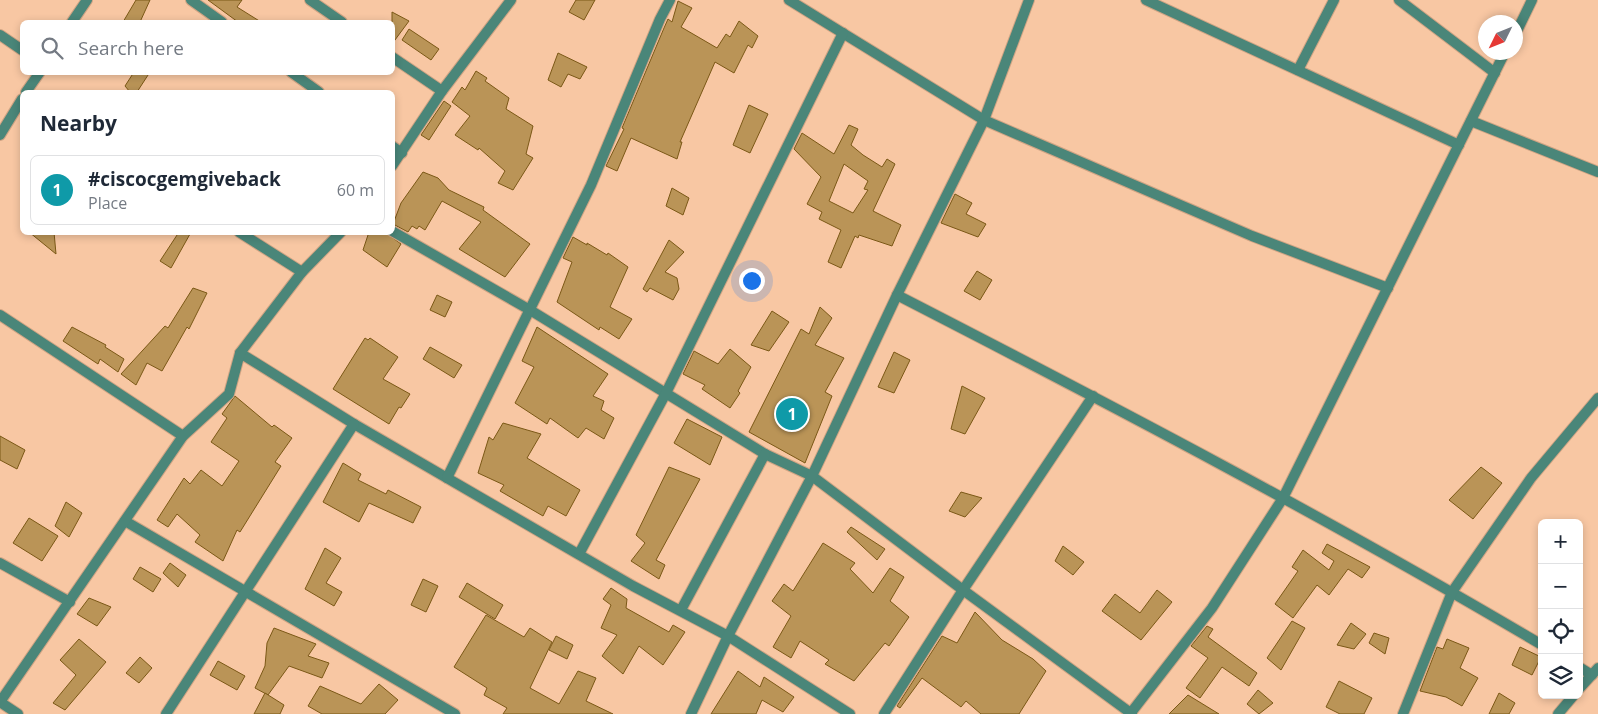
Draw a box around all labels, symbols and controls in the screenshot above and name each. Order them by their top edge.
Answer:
north arrow [1478,15,1523,60]
search box [20,20,395,75]
icon: search [38,34,66,62]
text: Search here [78,35,184,61]
text: Nearby [40,109,117,137]
text: #ciscocgemgiveback [88,166,281,192]
text: 1 [52,179,62,201]
text: 60 m [337,179,374,201]
text: Place [88,192,127,214]
your location [739,268,765,294]
pin: 1 [776,395,808,433]
map controls [1538,519,1583,699]
button: + [1538,519,1583,564]
button: − [1538,564,1583,609]
button: locate [1538,609,1583,654]
button: layers [1538,654,1583,699]

